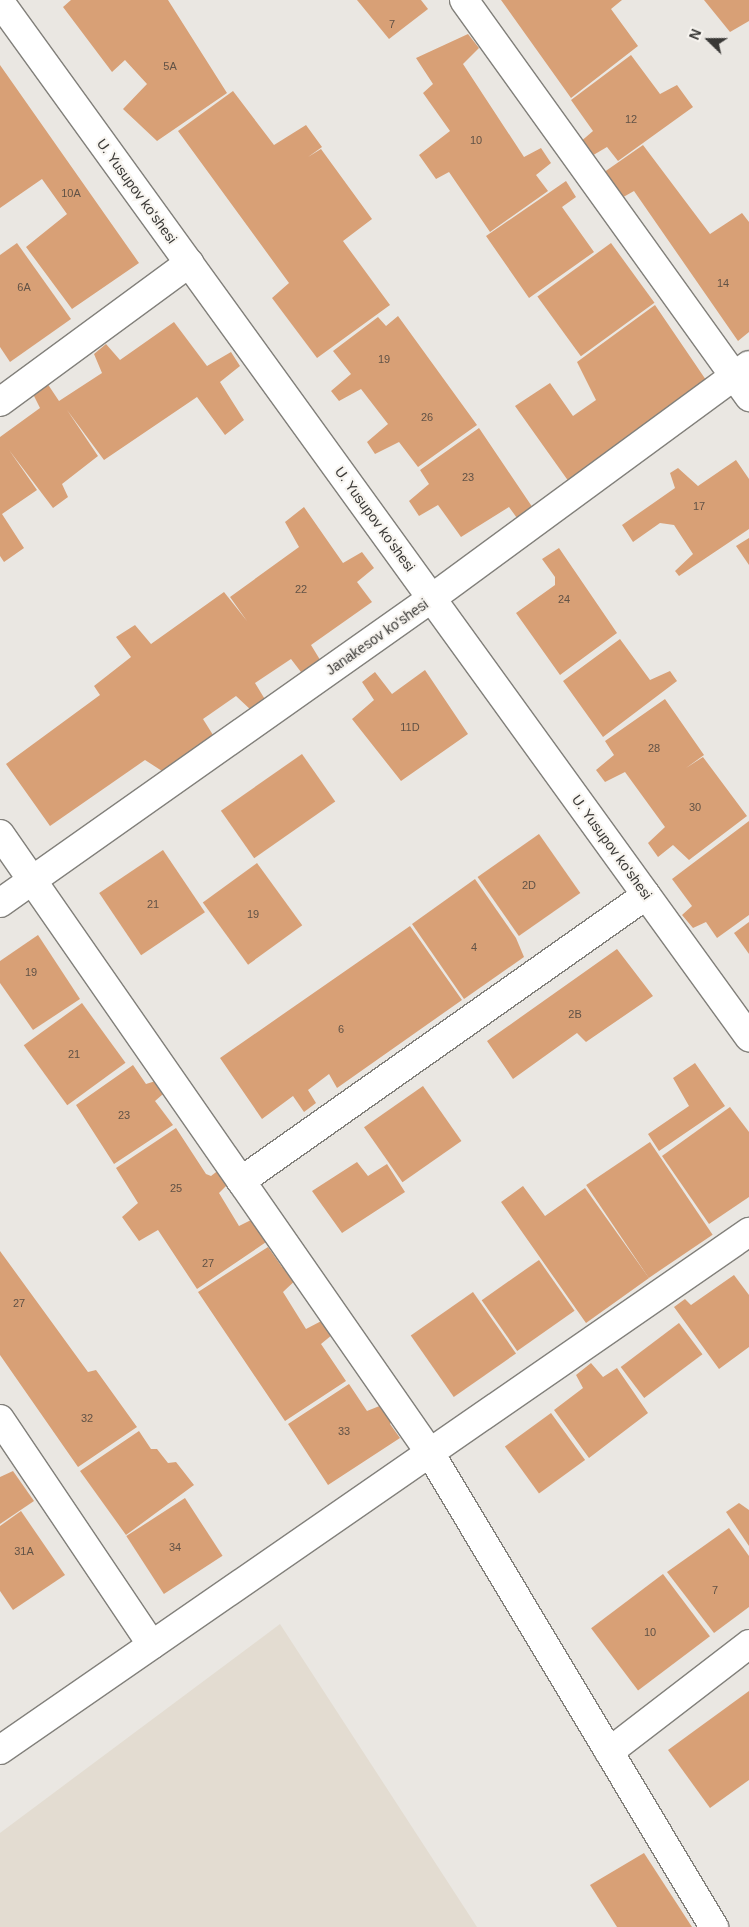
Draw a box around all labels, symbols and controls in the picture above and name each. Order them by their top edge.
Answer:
north arrow [684,15,734,65]
house number: 7 [389,17,395,31]
text: N [686,27,704,42]
house number: 5A [163,59,177,73]
house number: 12 [625,112,637,126]
house number: 10 [470,133,482,147]
street label: U. Yusupov ko'shesi [93,135,181,247]
house number: 10A [61,186,81,200]
house number: 14 [717,276,729,290]
house number: 6A [17,280,31,294]
house number: 19 [378,352,390,366]
house number: 26 [421,410,433,424]
street label: U. Yusupov ko'shesi [331,463,419,575]
house number: 23 [462,470,474,484]
house number: 17 [693,499,705,513]
house number: 22 [295,582,307,596]
house number: 24 [558,592,570,606]
street label: Janakesov ko'shesi [323,595,431,679]
house number: 11D [400,720,420,734]
house number: 28 [648,741,660,755]
street label: U. Yusupov ko'shesi [568,791,656,903]
house number: 30 [689,800,701,814]
house number: 2D [522,878,536,892]
house number: 21 [147,897,159,911]
house number: 19 [247,907,259,921]
house number: 4 [471,940,477,954]
house number: 19 [25,965,37,979]
house number: 2B [568,1007,582,1021]
house number: 6 [338,1022,344,1036]
house number: 21 [68,1047,80,1061]
house number: 23 [118,1108,130,1122]
house number: 25 [170,1181,182,1195]
house number: 27 [202,1256,214,1270]
house number: 27 [13,1296,25,1310]
house number: 32 [81,1411,93,1425]
house number: 33 [338,1424,350,1438]
house number: 34 [169,1540,181,1554]
house number: 31A [14,1544,34,1558]
house number: 7 [712,1583,718,1597]
house number: 10 [644,1625,656,1639]

